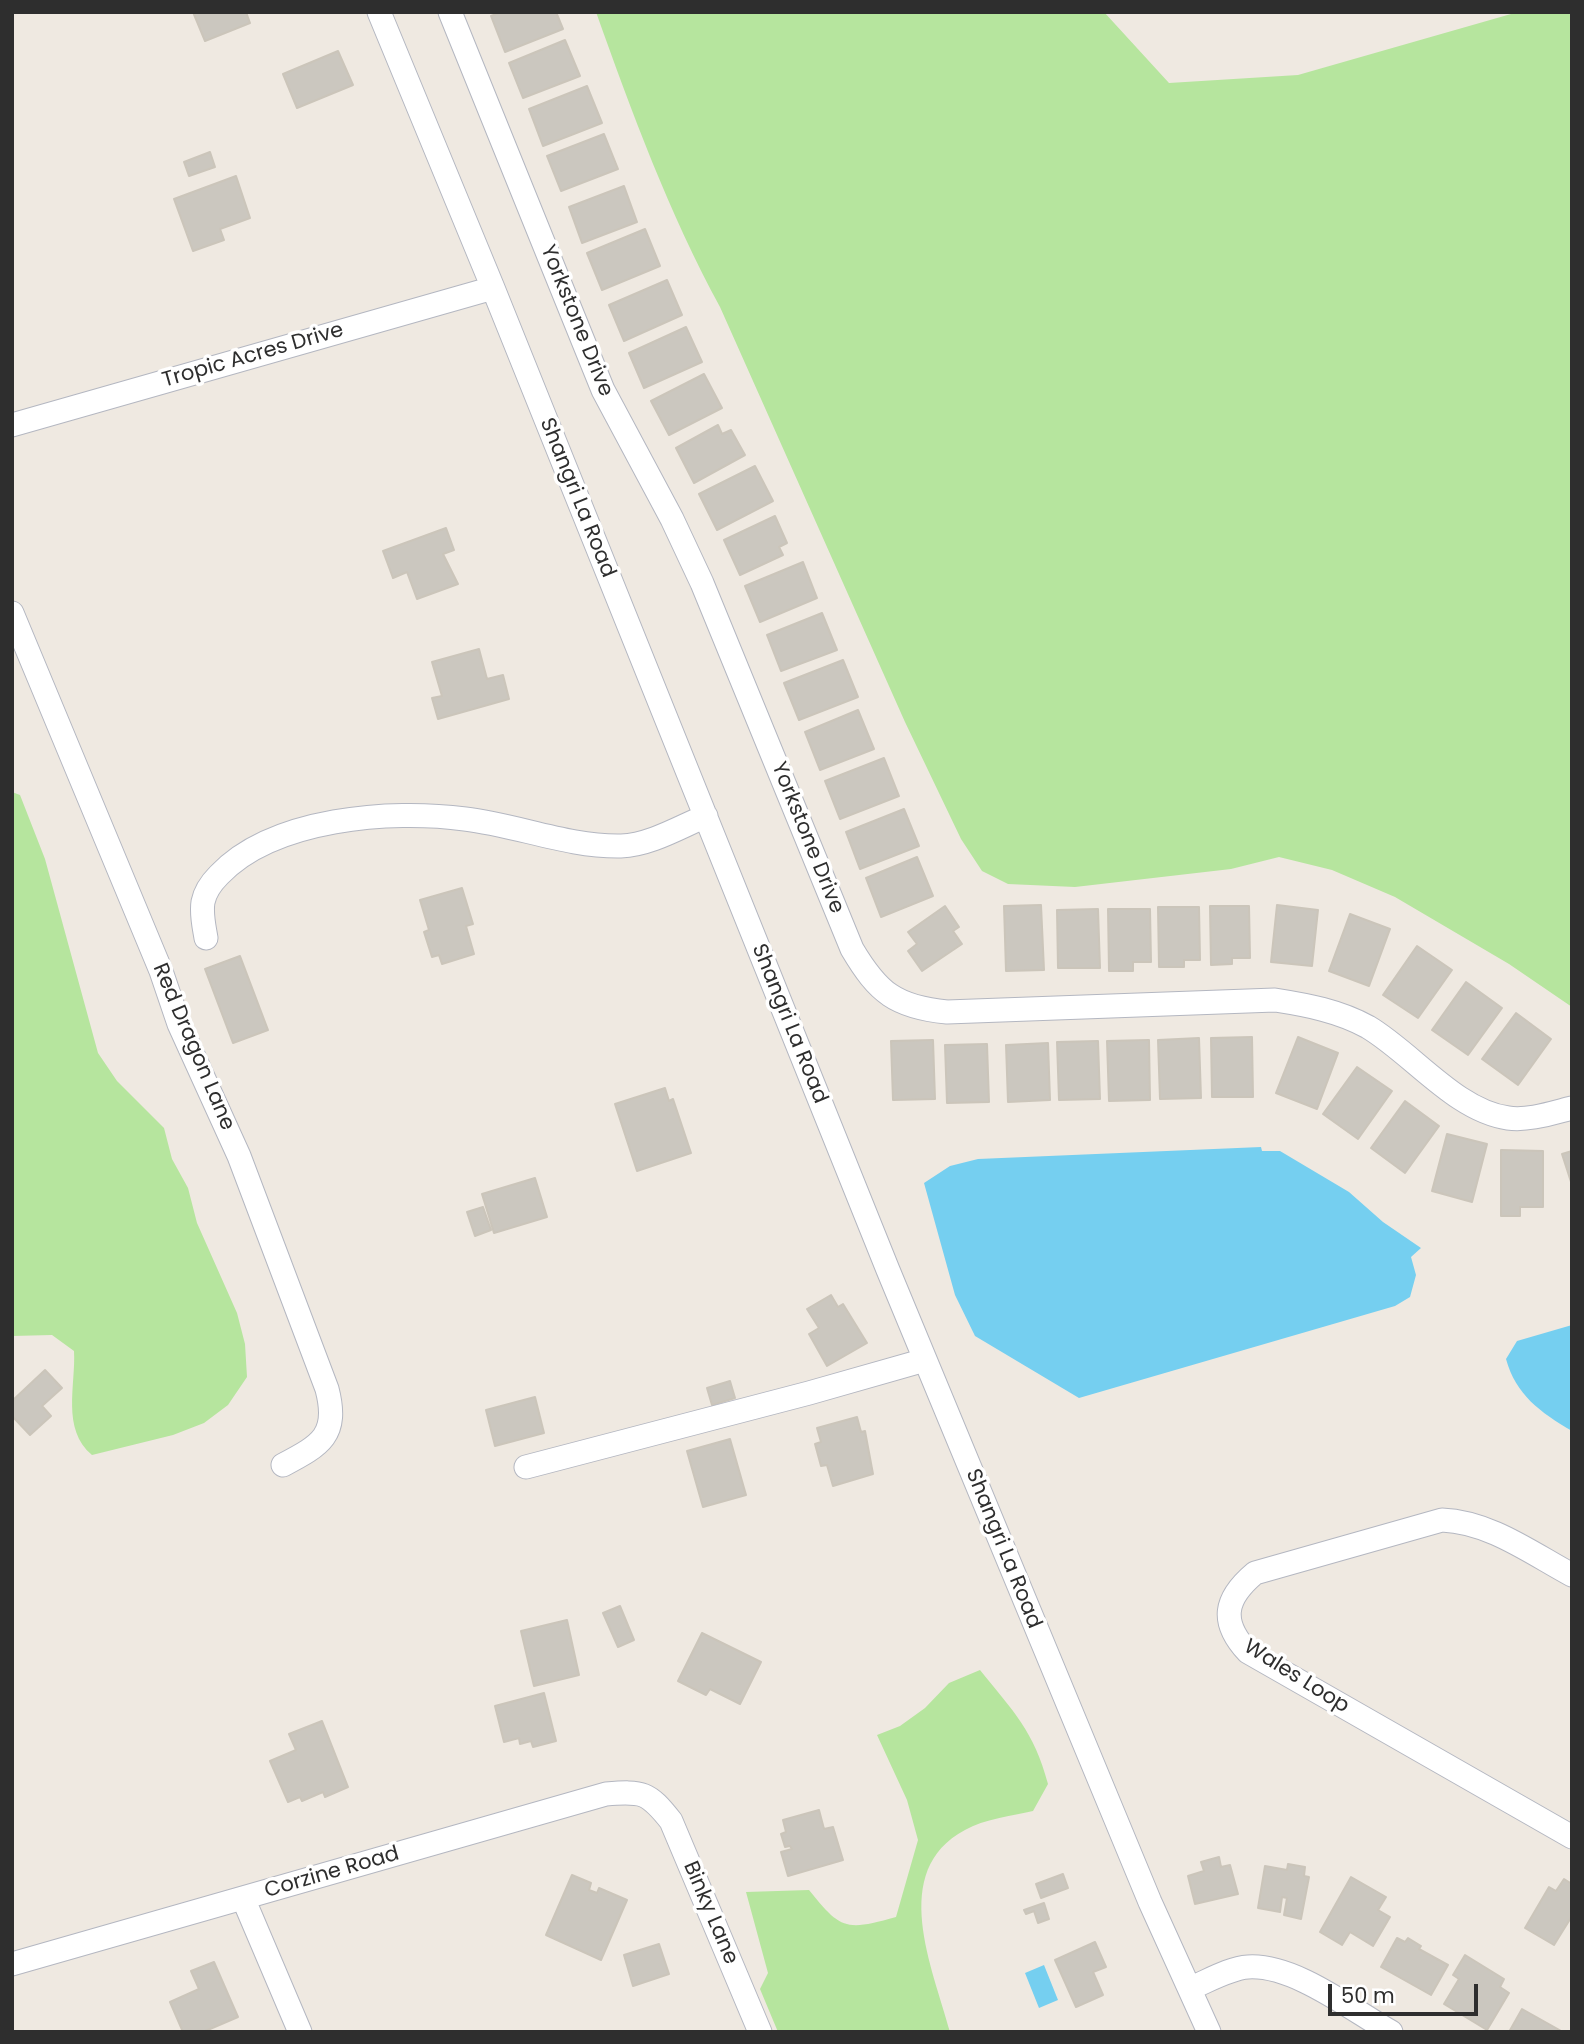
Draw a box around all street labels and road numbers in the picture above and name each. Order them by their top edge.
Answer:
street label: Yorkstone Drive [534,242,618,400]
street label: Tropic Acres Drive [159,318,347,394]
street label: Shangri La Road [534,415,620,581]
street label: Yorkstone Drive [765,759,849,917]
street label: Shangri La Road [746,941,832,1107]
street label: Red Dragon Lane [146,960,240,1134]
street label: Shangri La Road [960,1466,1046,1632]
street label: Wales Loop [1239,1635,1353,1719]
street label: Corzine Road [262,1842,402,1904]
street label: Binky Lane [677,1858,743,1968]

